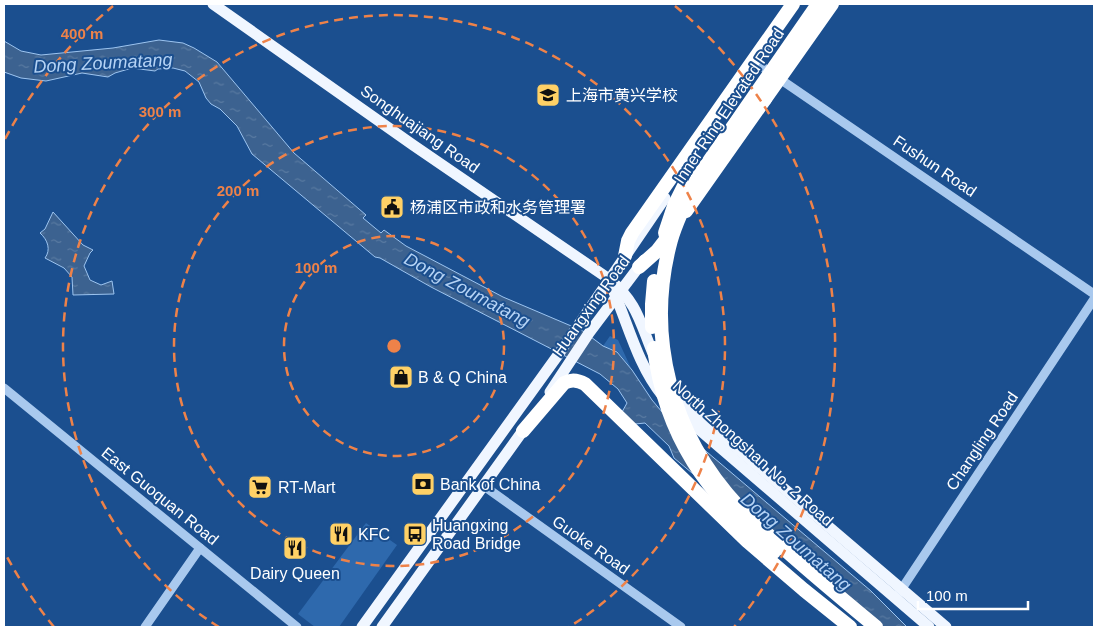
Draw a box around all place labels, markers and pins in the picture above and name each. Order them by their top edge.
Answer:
school or university icon: 上海市黄兴学校 [535,82,561,108]
place label: 上海市黄兴学校 [566,87,678,104]
public building icon: 杨浦区市政和水务管理署 [379,194,405,220]
place label: 杨浦区市政和水务管理署 [410,199,586,216]
centre of rings [385,337,403,355]
shop icon: B & Q China [388,364,414,390]
place label: B & Q China [418,369,507,386]
bank icon: Bank of China [410,471,436,497]
supermarket icon: RT-Mart [247,474,273,500]
place label: Bank of China [440,476,541,493]
place label: RT-Mart [278,479,336,496]
place label: Huangxing Road Bridge [432,517,521,552]
restaurant icon: KFC [328,521,354,547]
bus stop icon: Huangxing Road Bridge [402,521,428,547]
place label: KFC [358,526,390,543]
restaurant icon: Dairy Queen [282,535,308,561]
place label: Dairy Queen [250,565,340,582]

